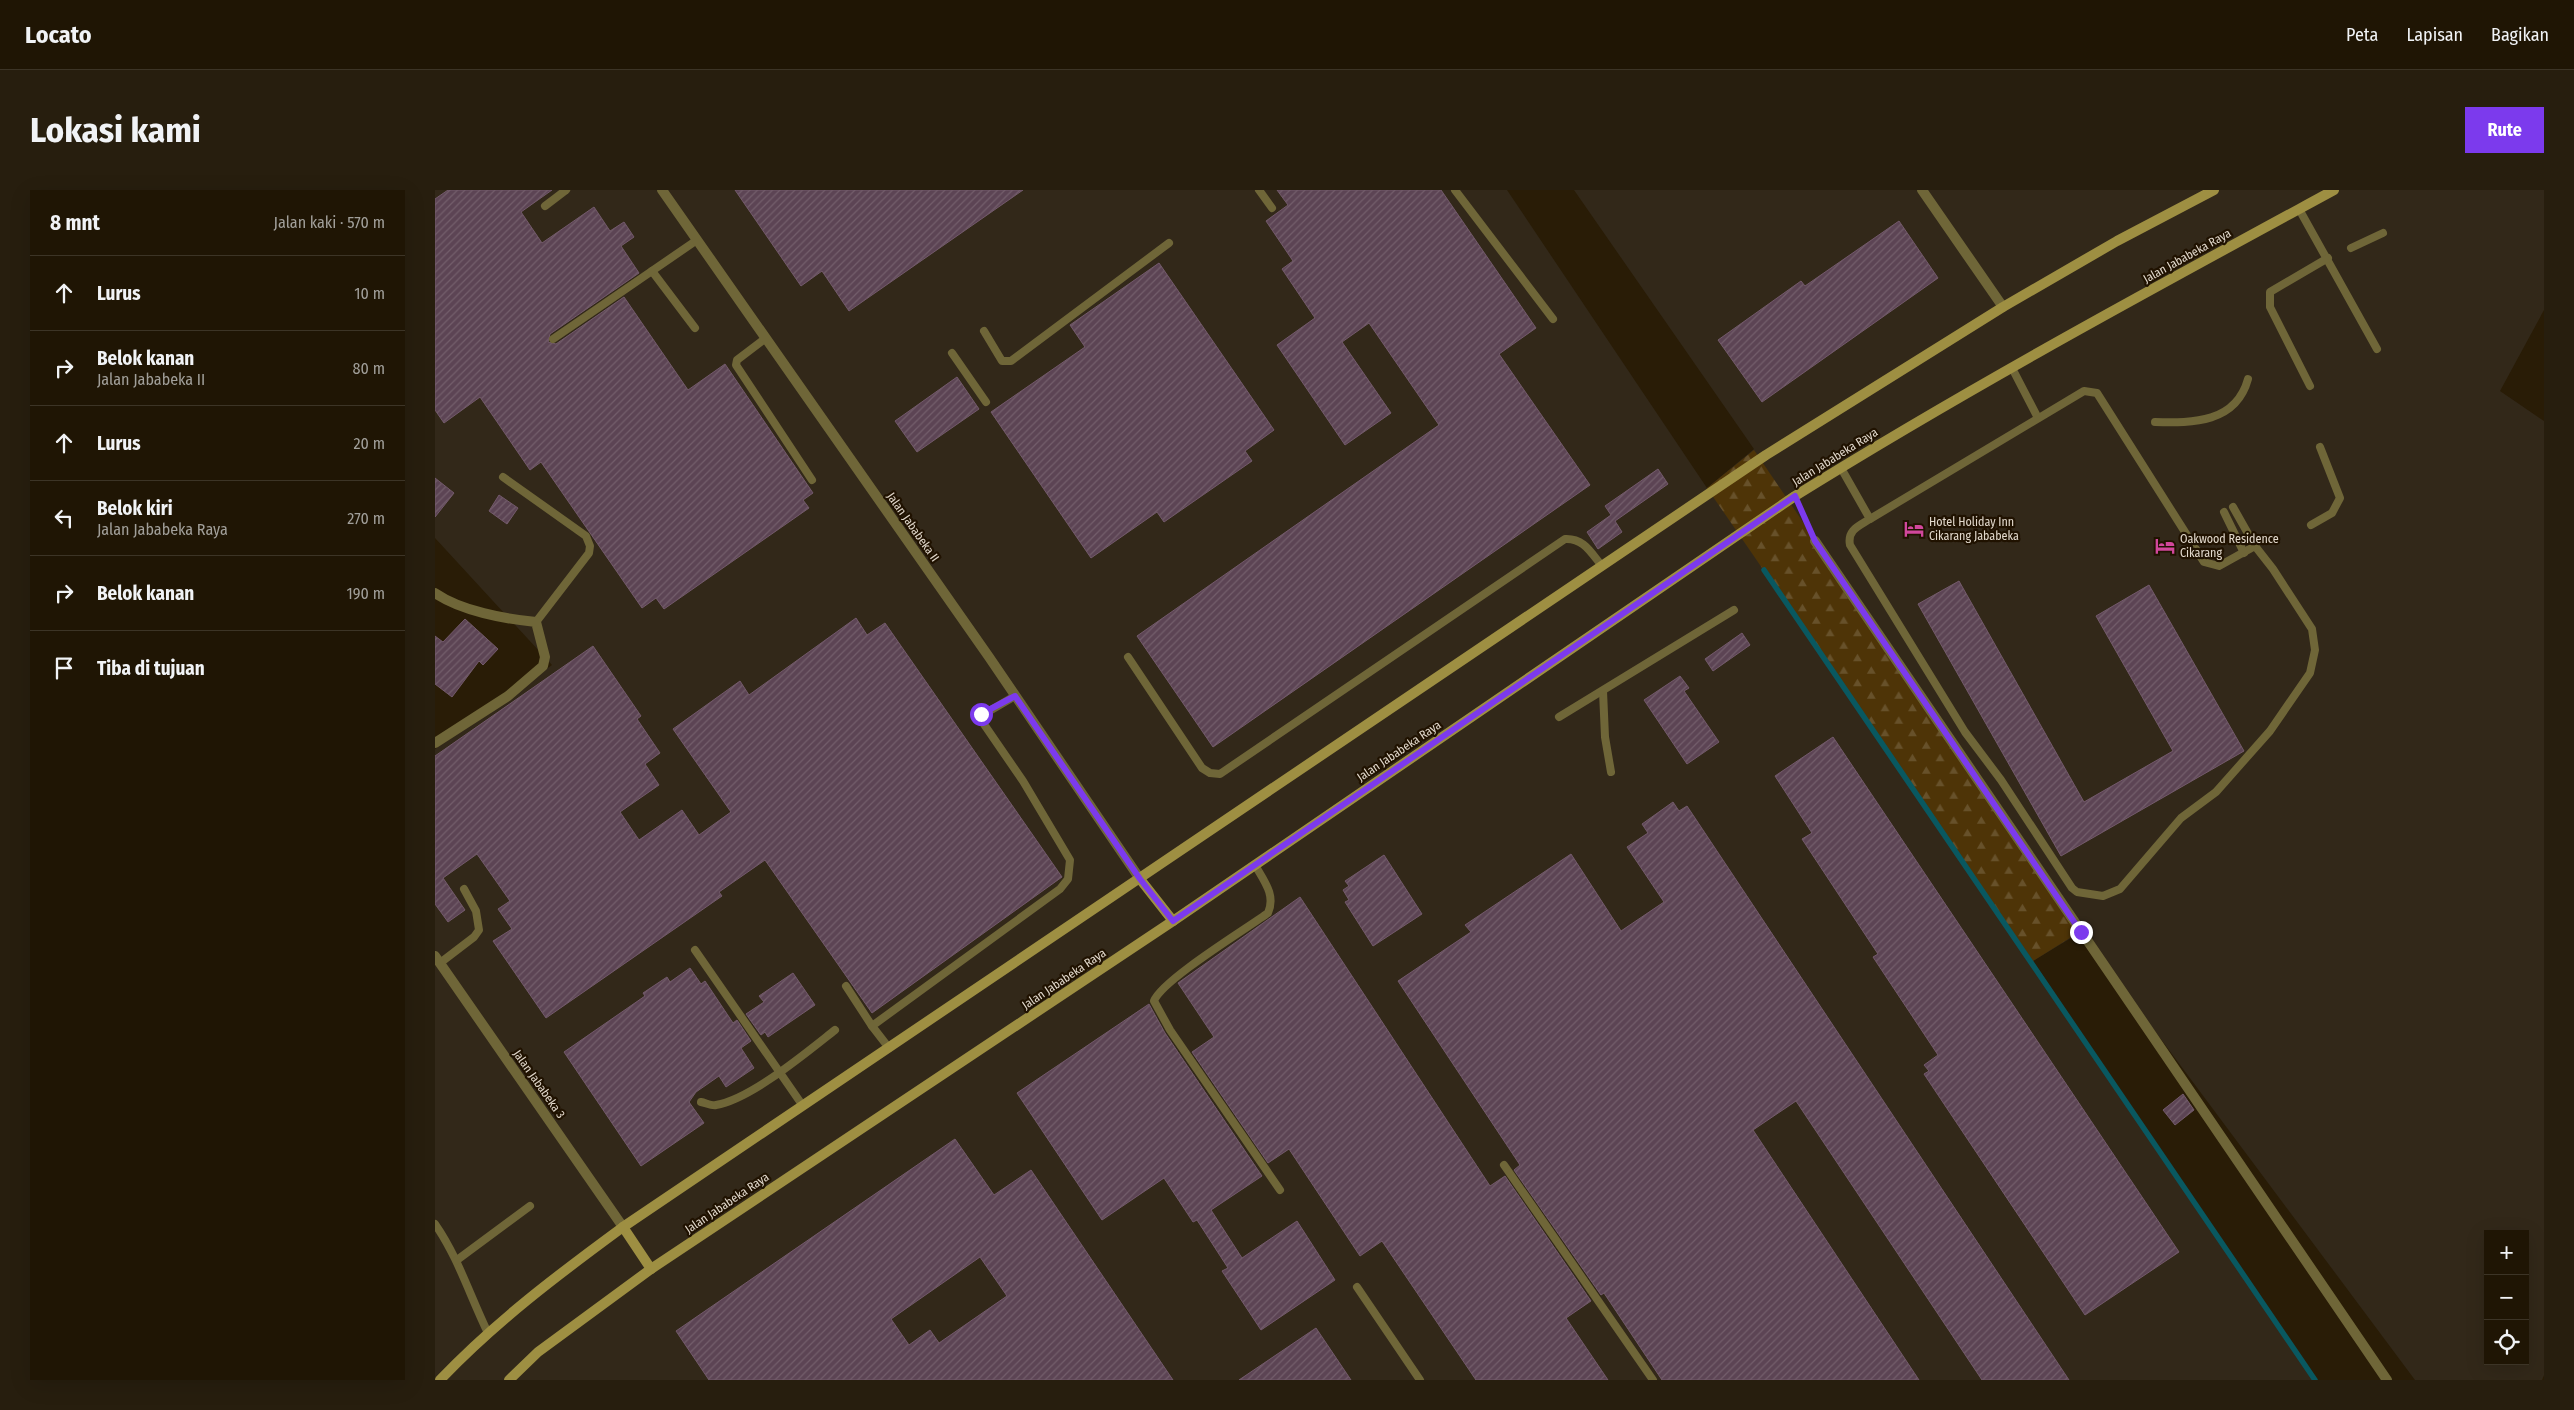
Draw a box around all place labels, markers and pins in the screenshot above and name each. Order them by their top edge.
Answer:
place label: Hotel Holiday Inn Cikarang Jababeka [1929,515,2019,543]
hotel icon: Hotel Holiday Inn Cikarang Jababeka [1903,518,1925,540]
place label: Oakwood Residence Cikarang [2180,532,2279,560]
hotel icon: Oakwood Residence Cikarang [2154,535,2176,557]

